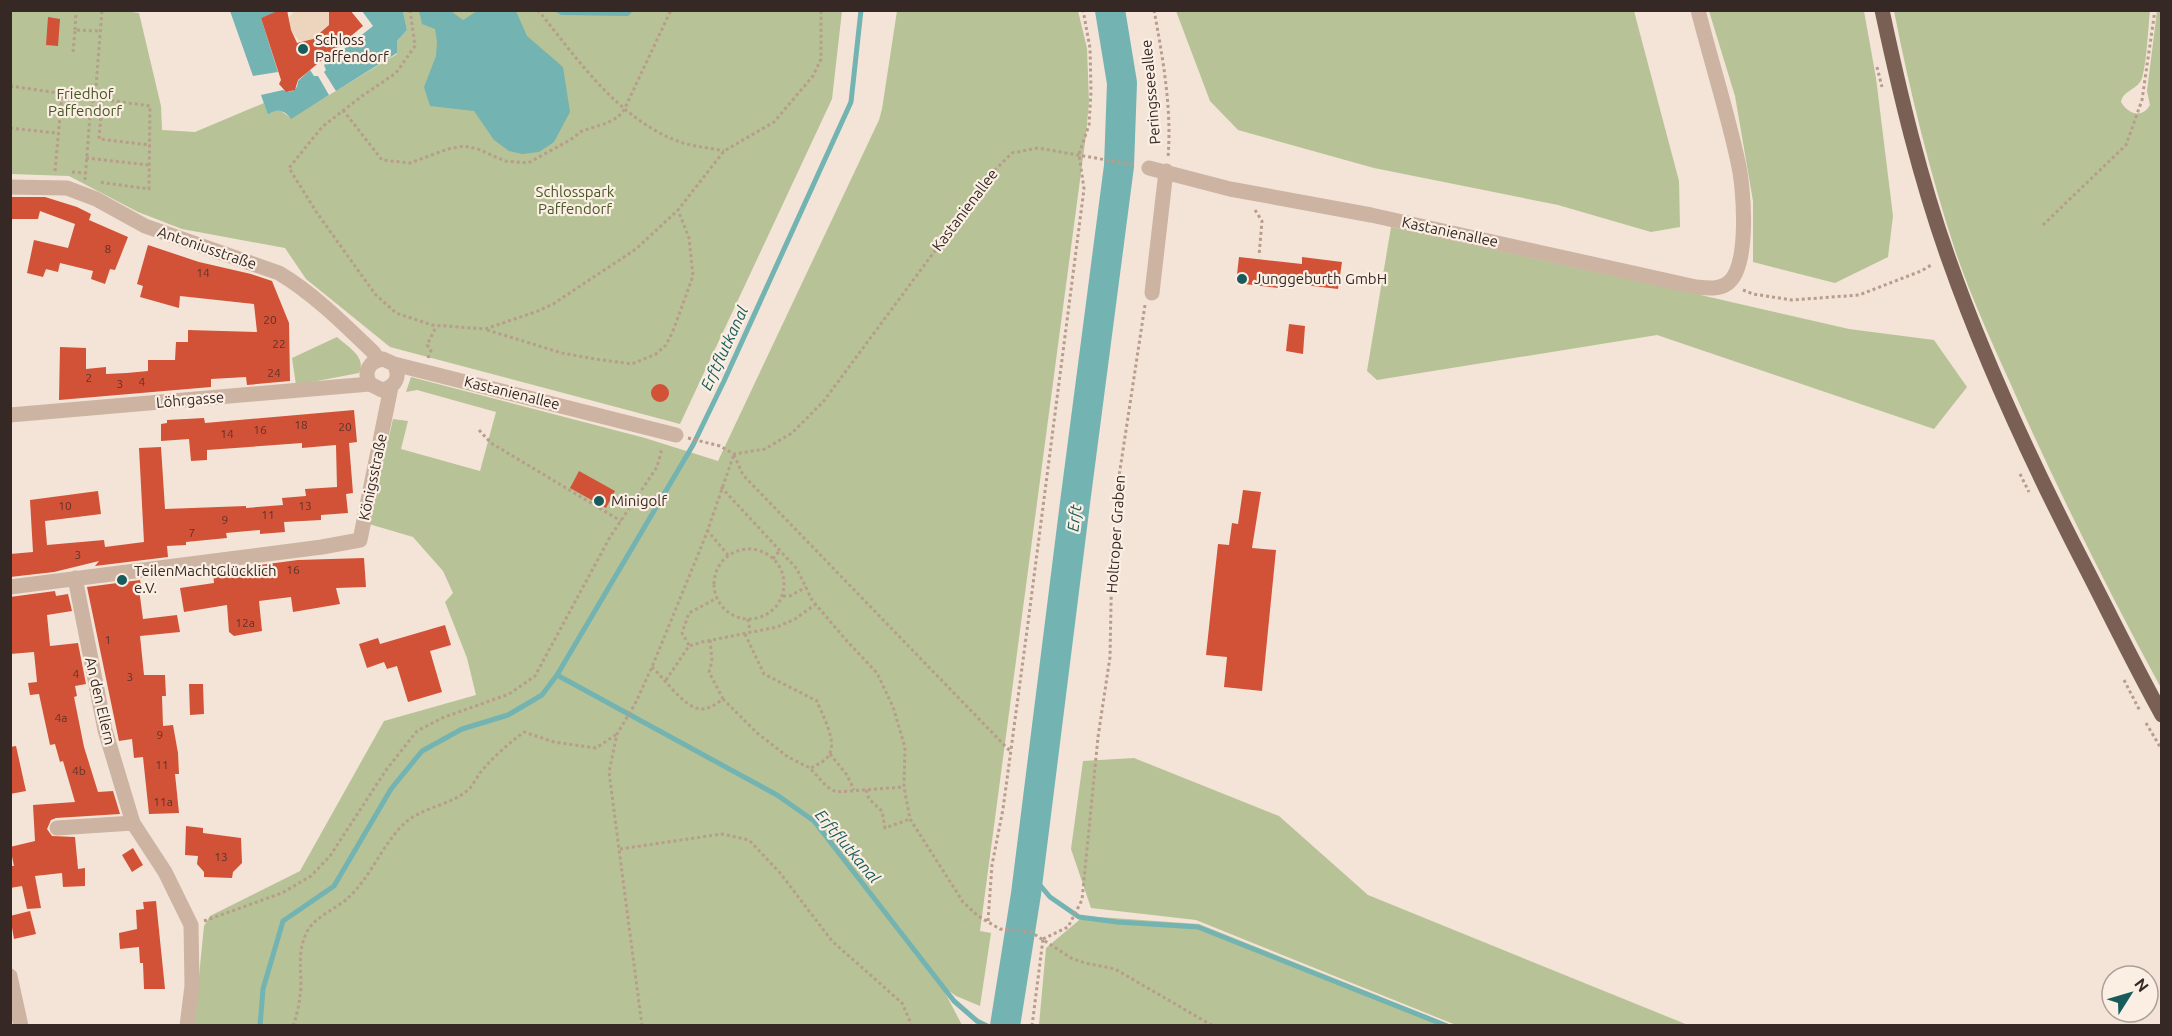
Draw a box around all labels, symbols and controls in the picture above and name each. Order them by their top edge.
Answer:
place label: Schloss Paffendorf [315,31,389,65]
street label: Peringsseeallee [1137,39,1164,145]
marker: Schloss Paffendorf [296,42,310,56]
park label: Friedhof Paffendorf [48,85,122,119]
street label: Kastanienallee [928,165,1001,254]
park label: Schlosspark Paffendorf [536,183,615,217]
street label: Kastanienallee [1400,213,1500,250]
street label: Antoniusstraße [156,223,259,272]
house number: 8 [105,242,112,255]
house number: 14 [196,266,210,279]
place label: Junggeburth GmbH [1254,270,1387,287]
marker: Junggeburth GmbH [1235,272,1249,286]
water label: Erftflutkanal [697,303,752,393]
house number: 20 [263,313,277,326]
house number: 22 [272,337,286,350]
house number: 24 [267,366,281,379]
house number: 2 [86,371,92,384]
street label: Kastanienallee [462,372,562,413]
house number: 4 [139,375,146,388]
house number: 3 [117,377,123,390]
street label: Löhrgasse [155,388,225,411]
house number: 18 [294,418,308,431]
house number: 20 [338,420,352,433]
house number: 16 [253,423,267,436]
house number: 14 [220,427,234,440]
street label: Königsstraße [355,432,390,522]
street label: Holtroper Graben [1103,474,1128,594]
place label: Minigolf [611,492,667,509]
marker: Minigolf [592,494,606,508]
house number: 10 [58,499,72,512]
house number: 13 [298,499,312,512]
water label: Erft [1063,503,1085,533]
house number: 11 [261,508,275,521]
house number: 9 [222,513,228,526]
house number: 7 [189,526,195,539]
house number: 3 [75,548,81,561]
place label: TeilenMachtGlücklich e.V. [134,562,277,596]
house number: 16 [286,563,300,576]
marker: TeilenMachtGlücklich e.V. [115,573,129,587]
house number: 12a [235,616,255,629]
house number: 1 [105,633,111,646]
street label: An den Ellern [82,655,119,746]
house number: 4 [73,667,80,680]
house number: 3 [127,670,133,683]
house number: 4a [55,711,67,724]
house number: 9 [157,728,163,741]
house number: 11 [155,758,169,771]
house number: 4b [72,764,86,777]
house number: 11a [153,795,173,808]
water label: Erftflutkanal [811,805,884,888]
house number: 13 [214,850,228,863]
north arrow [2100,964,2160,1024]
text: N [2131,975,2153,995]

